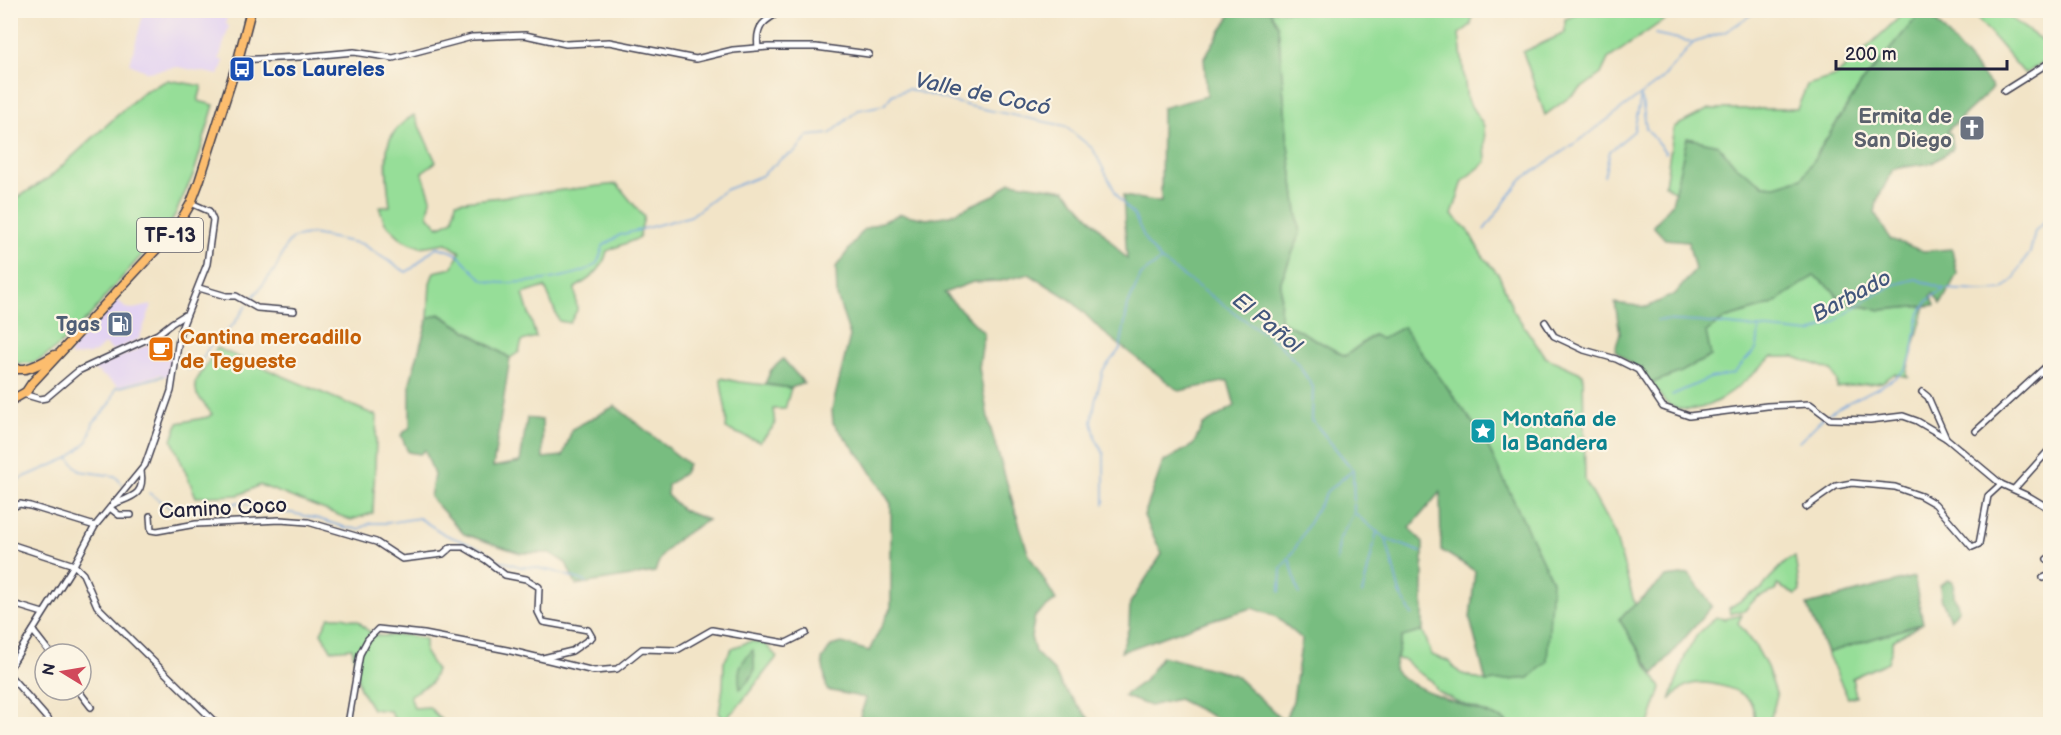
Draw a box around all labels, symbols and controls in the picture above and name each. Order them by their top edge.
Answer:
scale bar [1836,33,2007,71]
text: 200 m [1845,44,1897,65]
bus stop icon: Los Laureles [227,54,257,84]
place label: Los Laureles [262,57,385,82]
water label: Valle de Cocó [912,67,1053,122]
place label: Ermita de San Diego [1854,104,1952,153]
church icon: Ermita de San Diego [1957,113,1987,143]
road number: TF-13 [137,218,203,252]
water label: Barbado [1808,264,1896,328]
water label: El Pañol [1227,287,1308,360]
fuel station icon: Tgas [105,309,135,339]
place label: Tgas [56,312,100,337]
place label: Cantina mercadillo de Tegueste [180,325,362,374]
cafe icon: Cantina mercadillo de Tegueste [146,334,176,364]
place label: Montaña de la Bandera [1502,407,1616,456]
place icon: Montaña de la Bandera [1468,416,1498,446]
street label: Camino Coco [158,493,288,524]
north arrow [33,642,93,702]
text: N [39,662,60,677]

